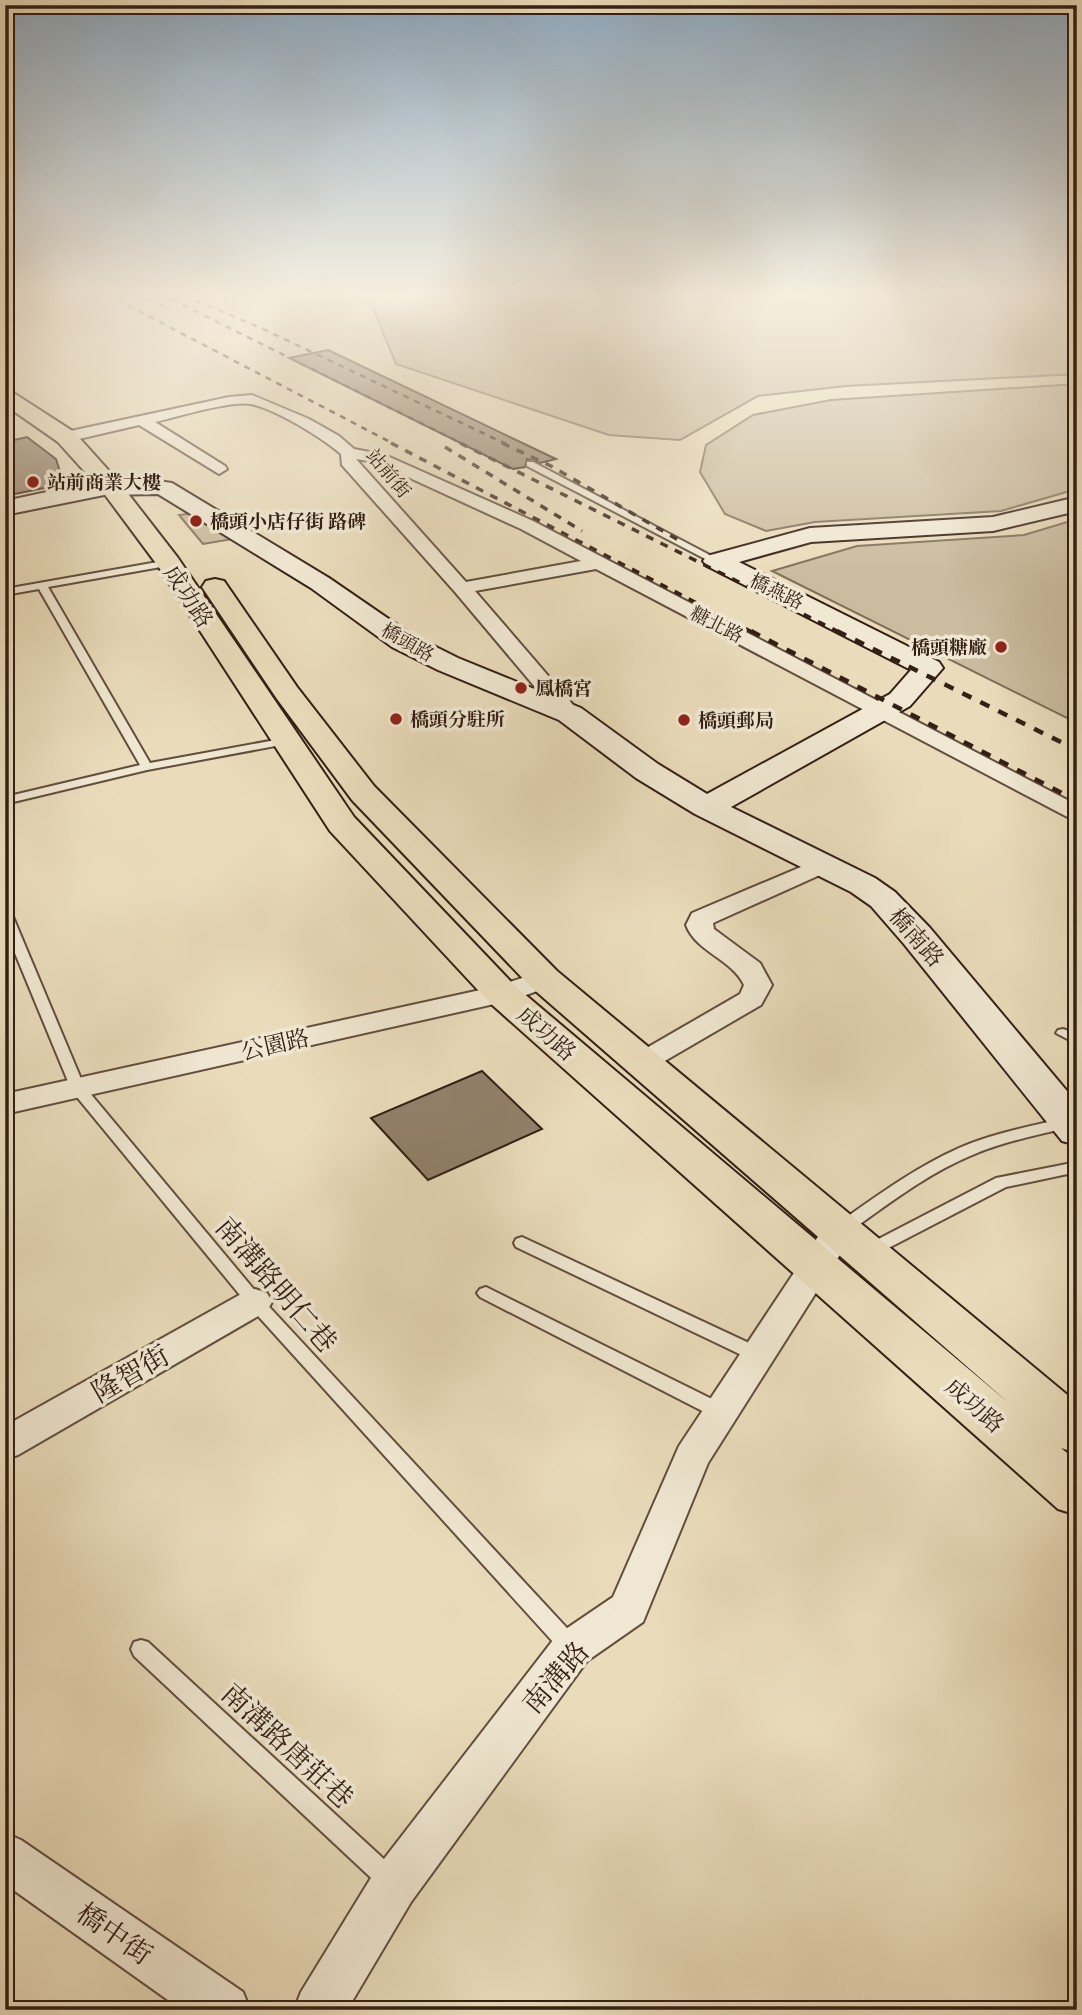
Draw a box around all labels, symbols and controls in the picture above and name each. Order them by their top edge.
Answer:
street label: 站前街 [360,442,418,504]
place label: 站前商業大樓 [47,468,161,496]
marker: 站前商業大樓 [25,474,41,490]
place label: 橋頭小店仔街 路碑 [210,507,366,535]
marker: 橋頭小店仔街 路碑 [188,513,204,529]
street label: 成功路 [156,558,222,634]
street label: 橋燕路 [745,566,809,616]
street label: 糖北路 [685,599,749,649]
street label: 橋頭路 [376,616,440,668]
place label: 橋頭糖廠 [911,633,987,661]
marker: 橋頭糖廠 [993,639,1009,655]
place label: 鳳橋宮 [535,674,592,702]
marker: 鳳橋宮 [513,680,529,696]
place label: 橋頭分駐所 [410,705,505,733]
place label: 橋頭郵局 [698,706,774,734]
marker: 橋頭分駐所 [388,711,404,727]
marker: 橋頭郵局 [676,712,692,728]
street label: 橋南路 [882,900,952,974]
street label: 成功路 [510,998,584,1068]
street label: 公園路 [238,1020,312,1068]
street label: 南溝路明仁巷 [206,1207,348,1361]
street label: 隆智街 [83,1334,177,1412]
street label: 成功路 [938,1370,1012,1440]
street label: 南溝路 [512,1632,598,1722]
street label: 南溝路唐莊巷 [213,1673,363,1817]
street label: 橋中街 [69,1892,161,1974]

